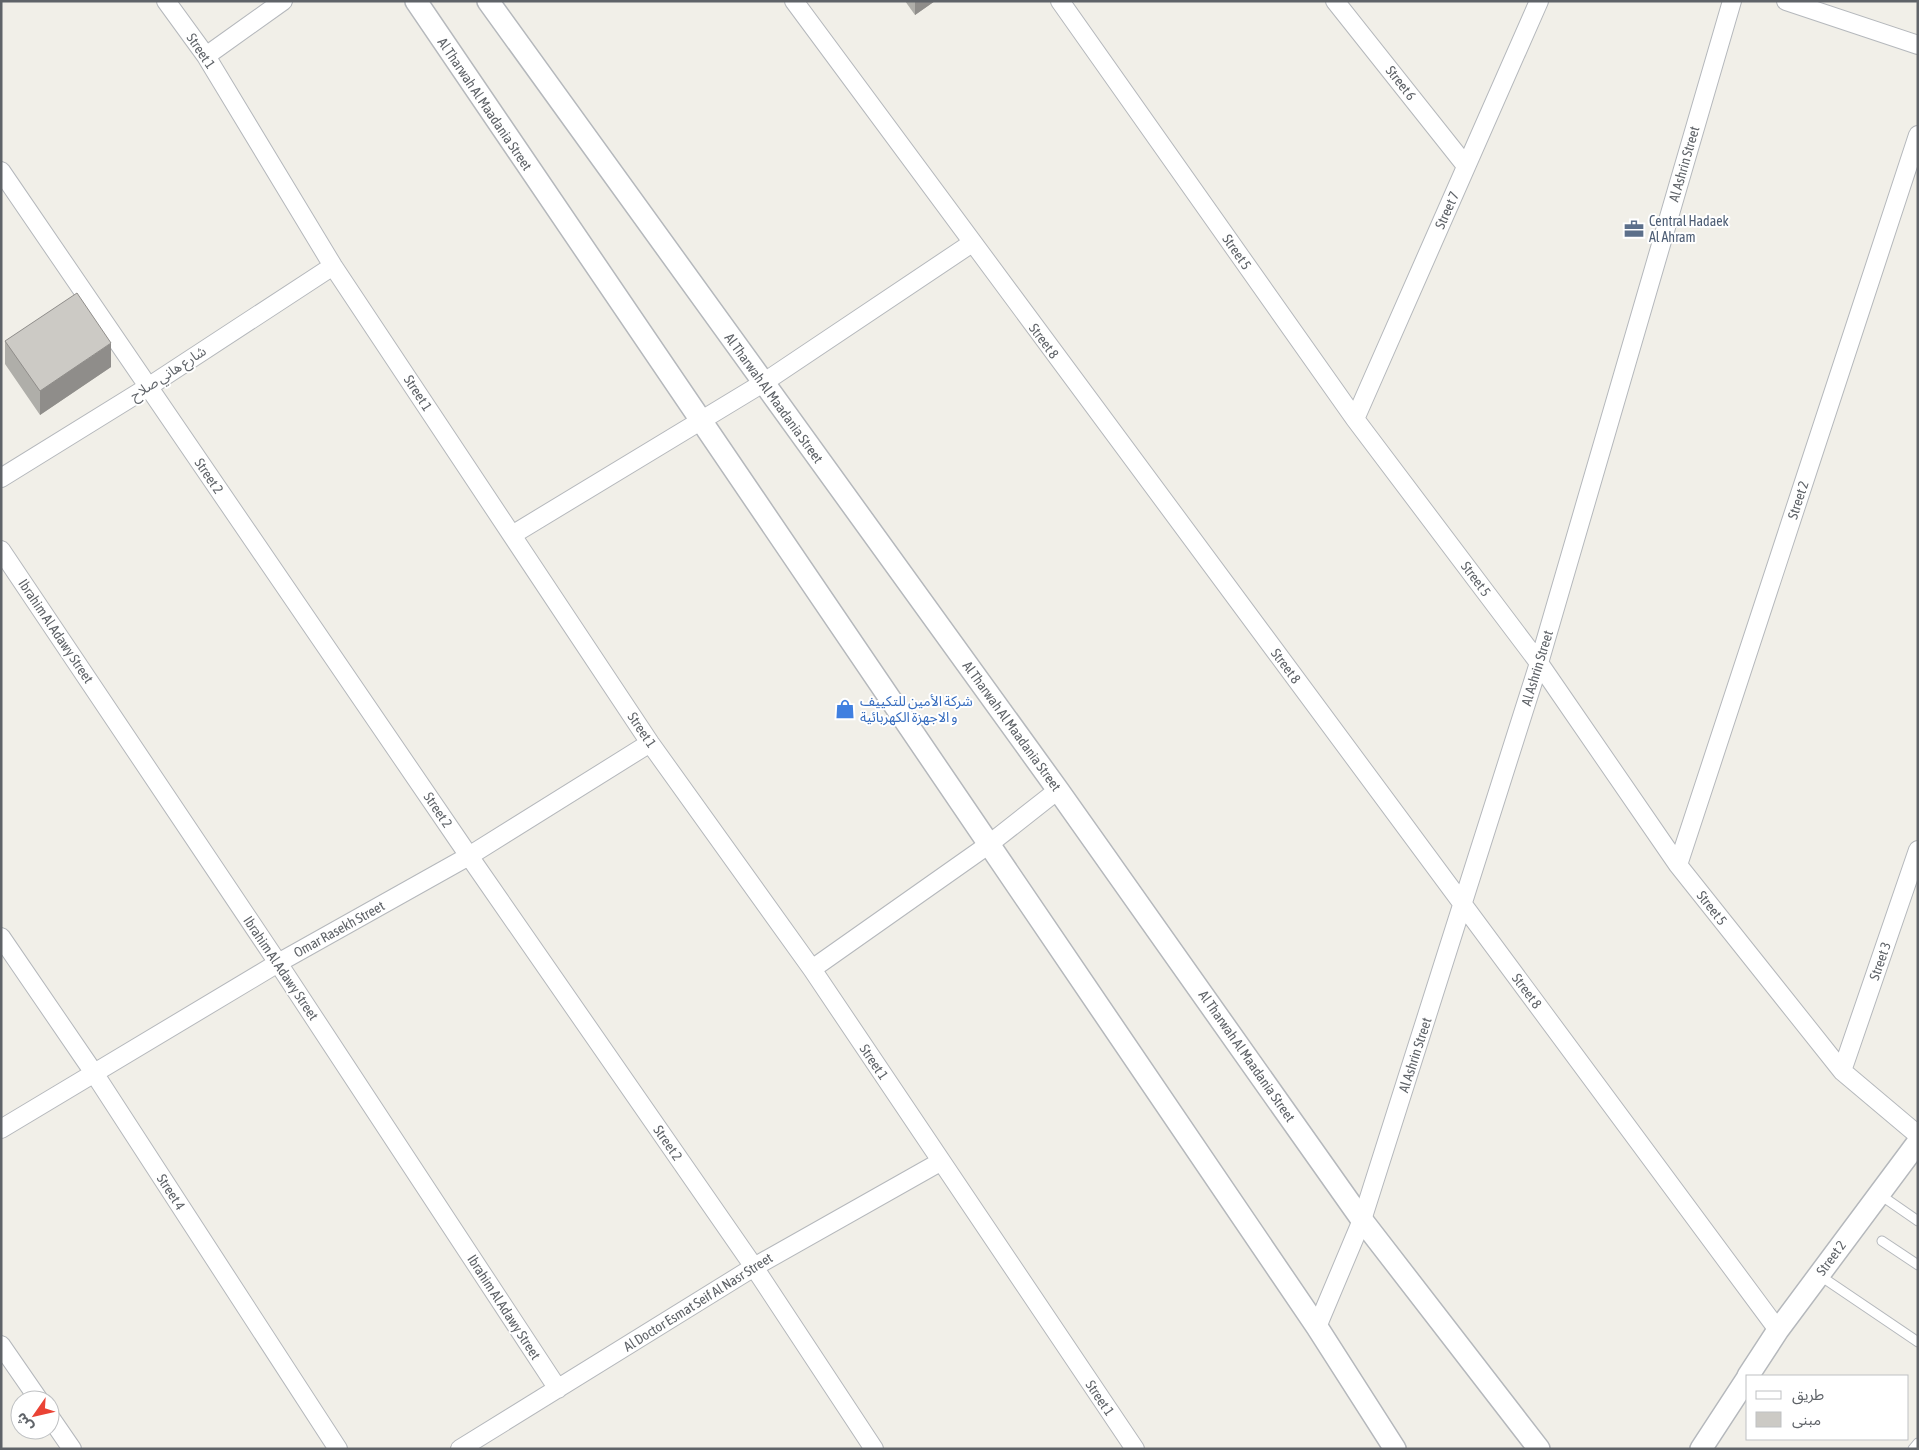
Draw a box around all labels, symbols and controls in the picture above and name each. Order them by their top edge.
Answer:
street label: Street 1 [183,30,219,72]
street label: Al Tharwah Al Maadania Street [435,35,535,173]
street label: Street 6 [1383,63,1420,104]
street label: Al Ashrin Street [1666,124,1702,204]
street label: Street 7 [1432,189,1462,231]
place label: Central Hadaek Al Ahram [1649,213,1729,245]
office icon: Central Hadaek Al Ahram [1623,218,1645,240]
street label: Street 5 [1219,231,1255,273]
street label: Street 8 [1026,321,1062,362]
street label: Al Tharwah Al Maadania Street [722,330,826,466]
street label: شارع هاني صلاح [127,343,211,406]
street label: Street 1 [401,372,435,414]
street label: Street 2 [191,455,227,497]
street label: Street 2 [1784,479,1812,521]
street label: Street 5 [1458,559,1494,599]
street label: Ibrahim Al Adawy Street [15,576,97,686]
street label: Al Ashrin Street [1518,628,1556,708]
street label: Street 8 [1268,646,1304,687]
street label: Al Tharwah Al Maadania Street [960,658,1064,794]
place label: شركة الأمين للتكييف و الاجهزة الكهربائية [860,693,973,726]
shop icon: شركة الأمين للتكييف و الاجهزة الكهربائية [834,698,856,720]
street label: Street 1 [624,709,660,751]
street label: Street 2 [420,789,456,831]
street label: Street 5 [1694,888,1730,928]
street label: Omar Rasekh Street [291,897,387,961]
street label: Ibrahim Al Adawy Street [240,913,322,1023]
street label: Street 3 [1866,940,1894,982]
street label: Street 8 [1509,971,1545,1012]
street label: Al Tharwah Al Maadania Street [1196,987,1298,1125]
street label: Al Ashrin Street [1395,1016,1435,1094]
street label: Street 1 [856,1041,892,1083]
street label: Street 2 [650,1122,686,1164]
street label: Street 4 [154,1171,189,1213]
street label: Street 2 [1813,1238,1849,1278]
street label: Al Doctor Esmat Seif Al Nasr Street [621,1250,775,1354]
street label: Ibrahim Al Adawy Street [464,1252,544,1362]
legend [1746,1375,1909,1440]
street label: Street 1 [1082,1377,1118,1419]
text: طريق [1792,1386,1824,1405]
north arrow [10,1390,60,1440]
text: ش [12,1410,36,1435]
text: مبنى [1792,1411,1821,1429]

